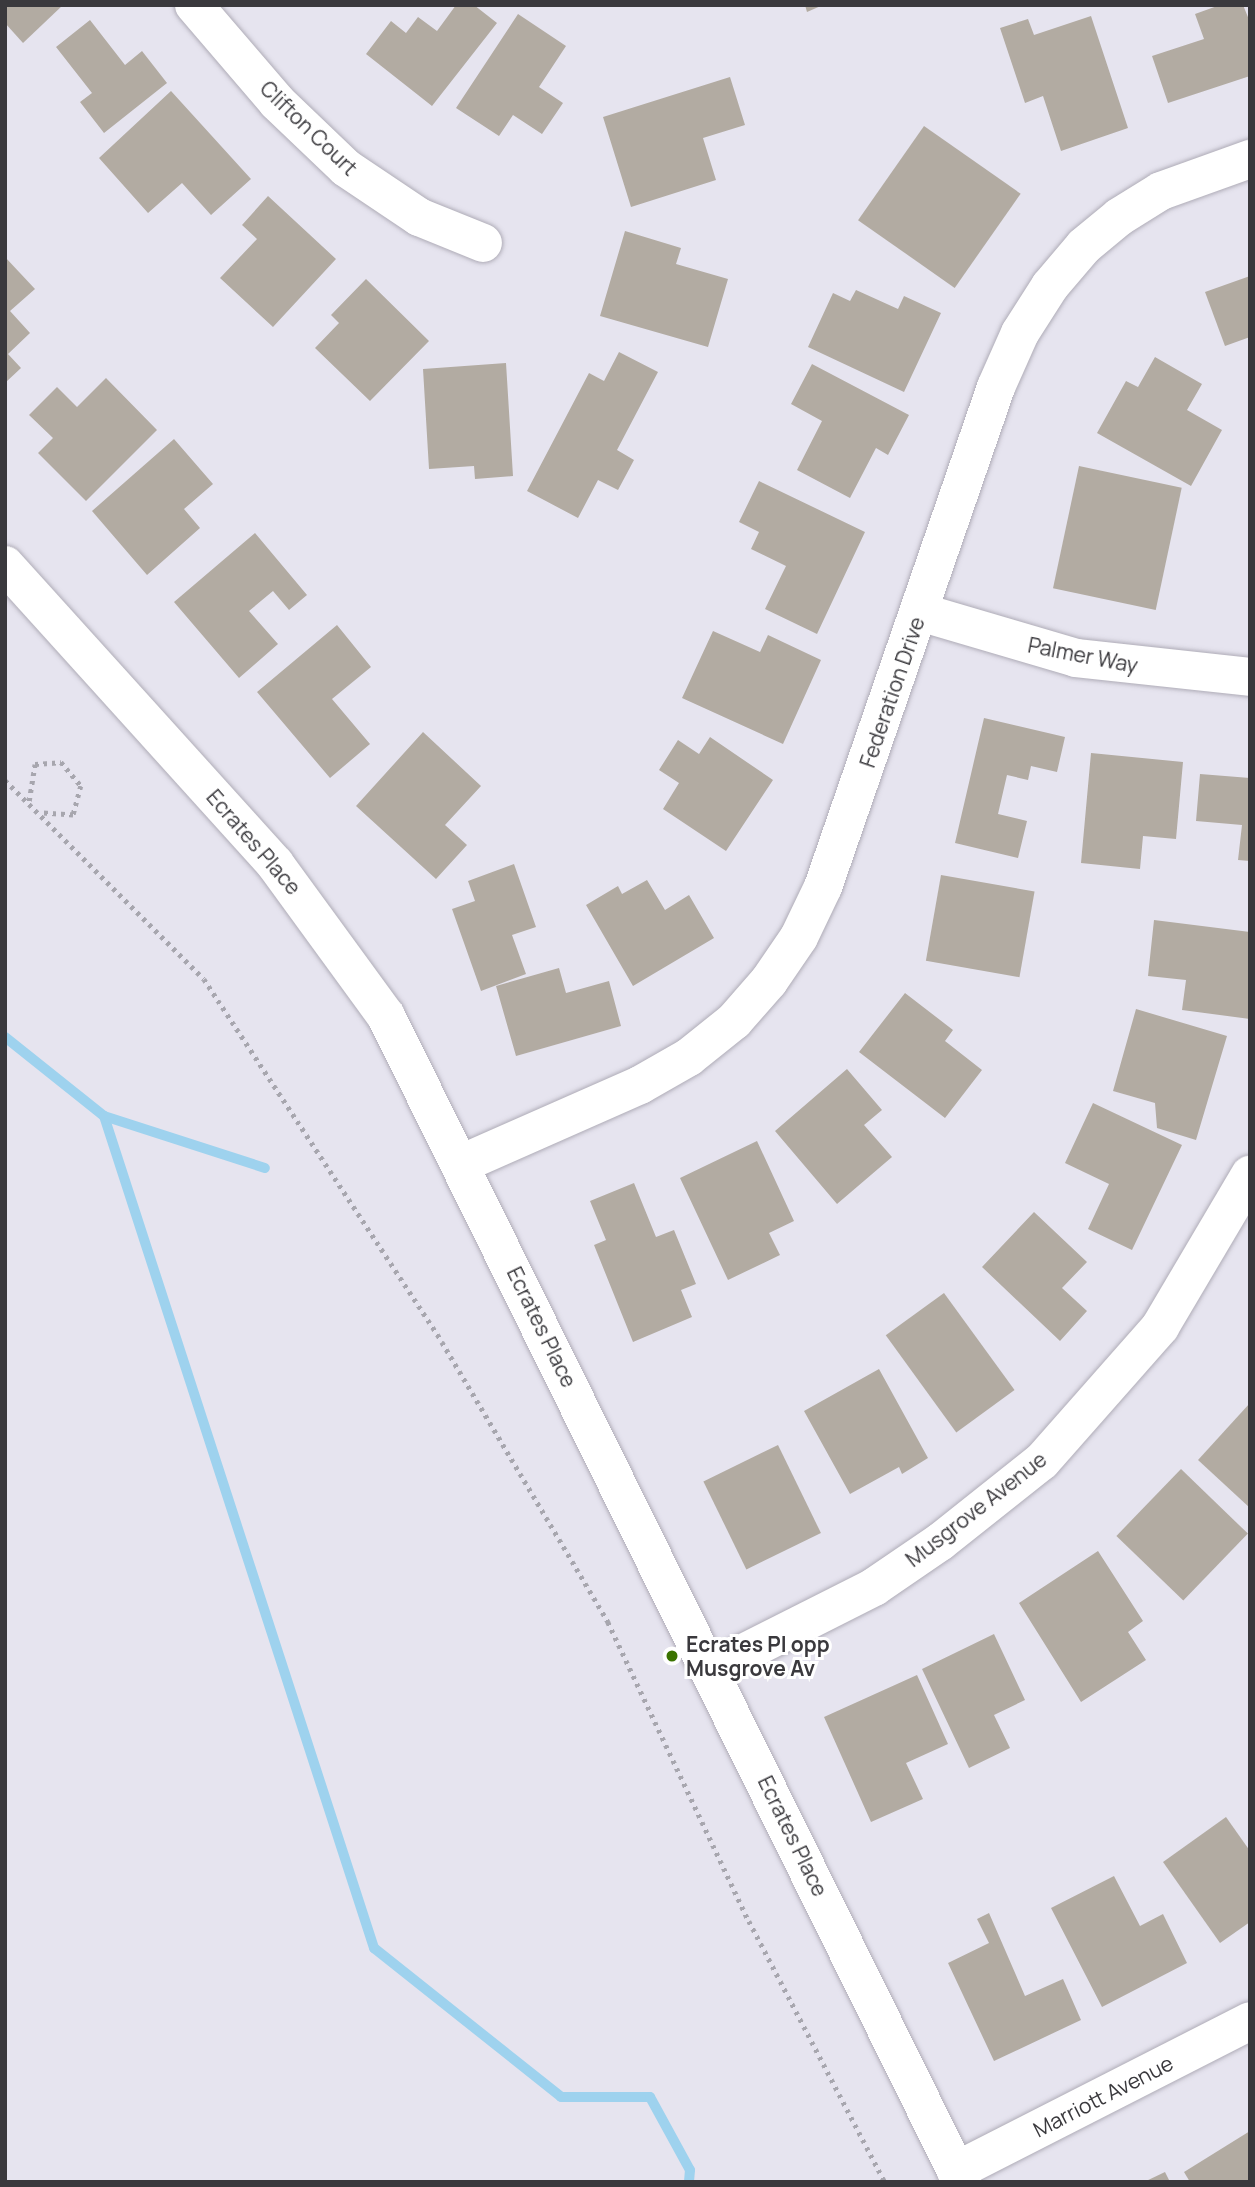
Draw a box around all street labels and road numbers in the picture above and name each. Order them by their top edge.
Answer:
street label: Clifton Court [255,75,363,181]
street label: Federation Drive [854,613,930,771]
street label: Palmer Way [1026,632,1140,678]
street label: Ecrates Place [202,784,306,900]
street label: Ecrates Place [502,1263,582,1391]
street label: Musgrove Avenue [901,1446,1051,1572]
street label: Ecrates Place [753,1772,833,1900]
street label: Marriott Avenue [1029,2050,1177,2142]

